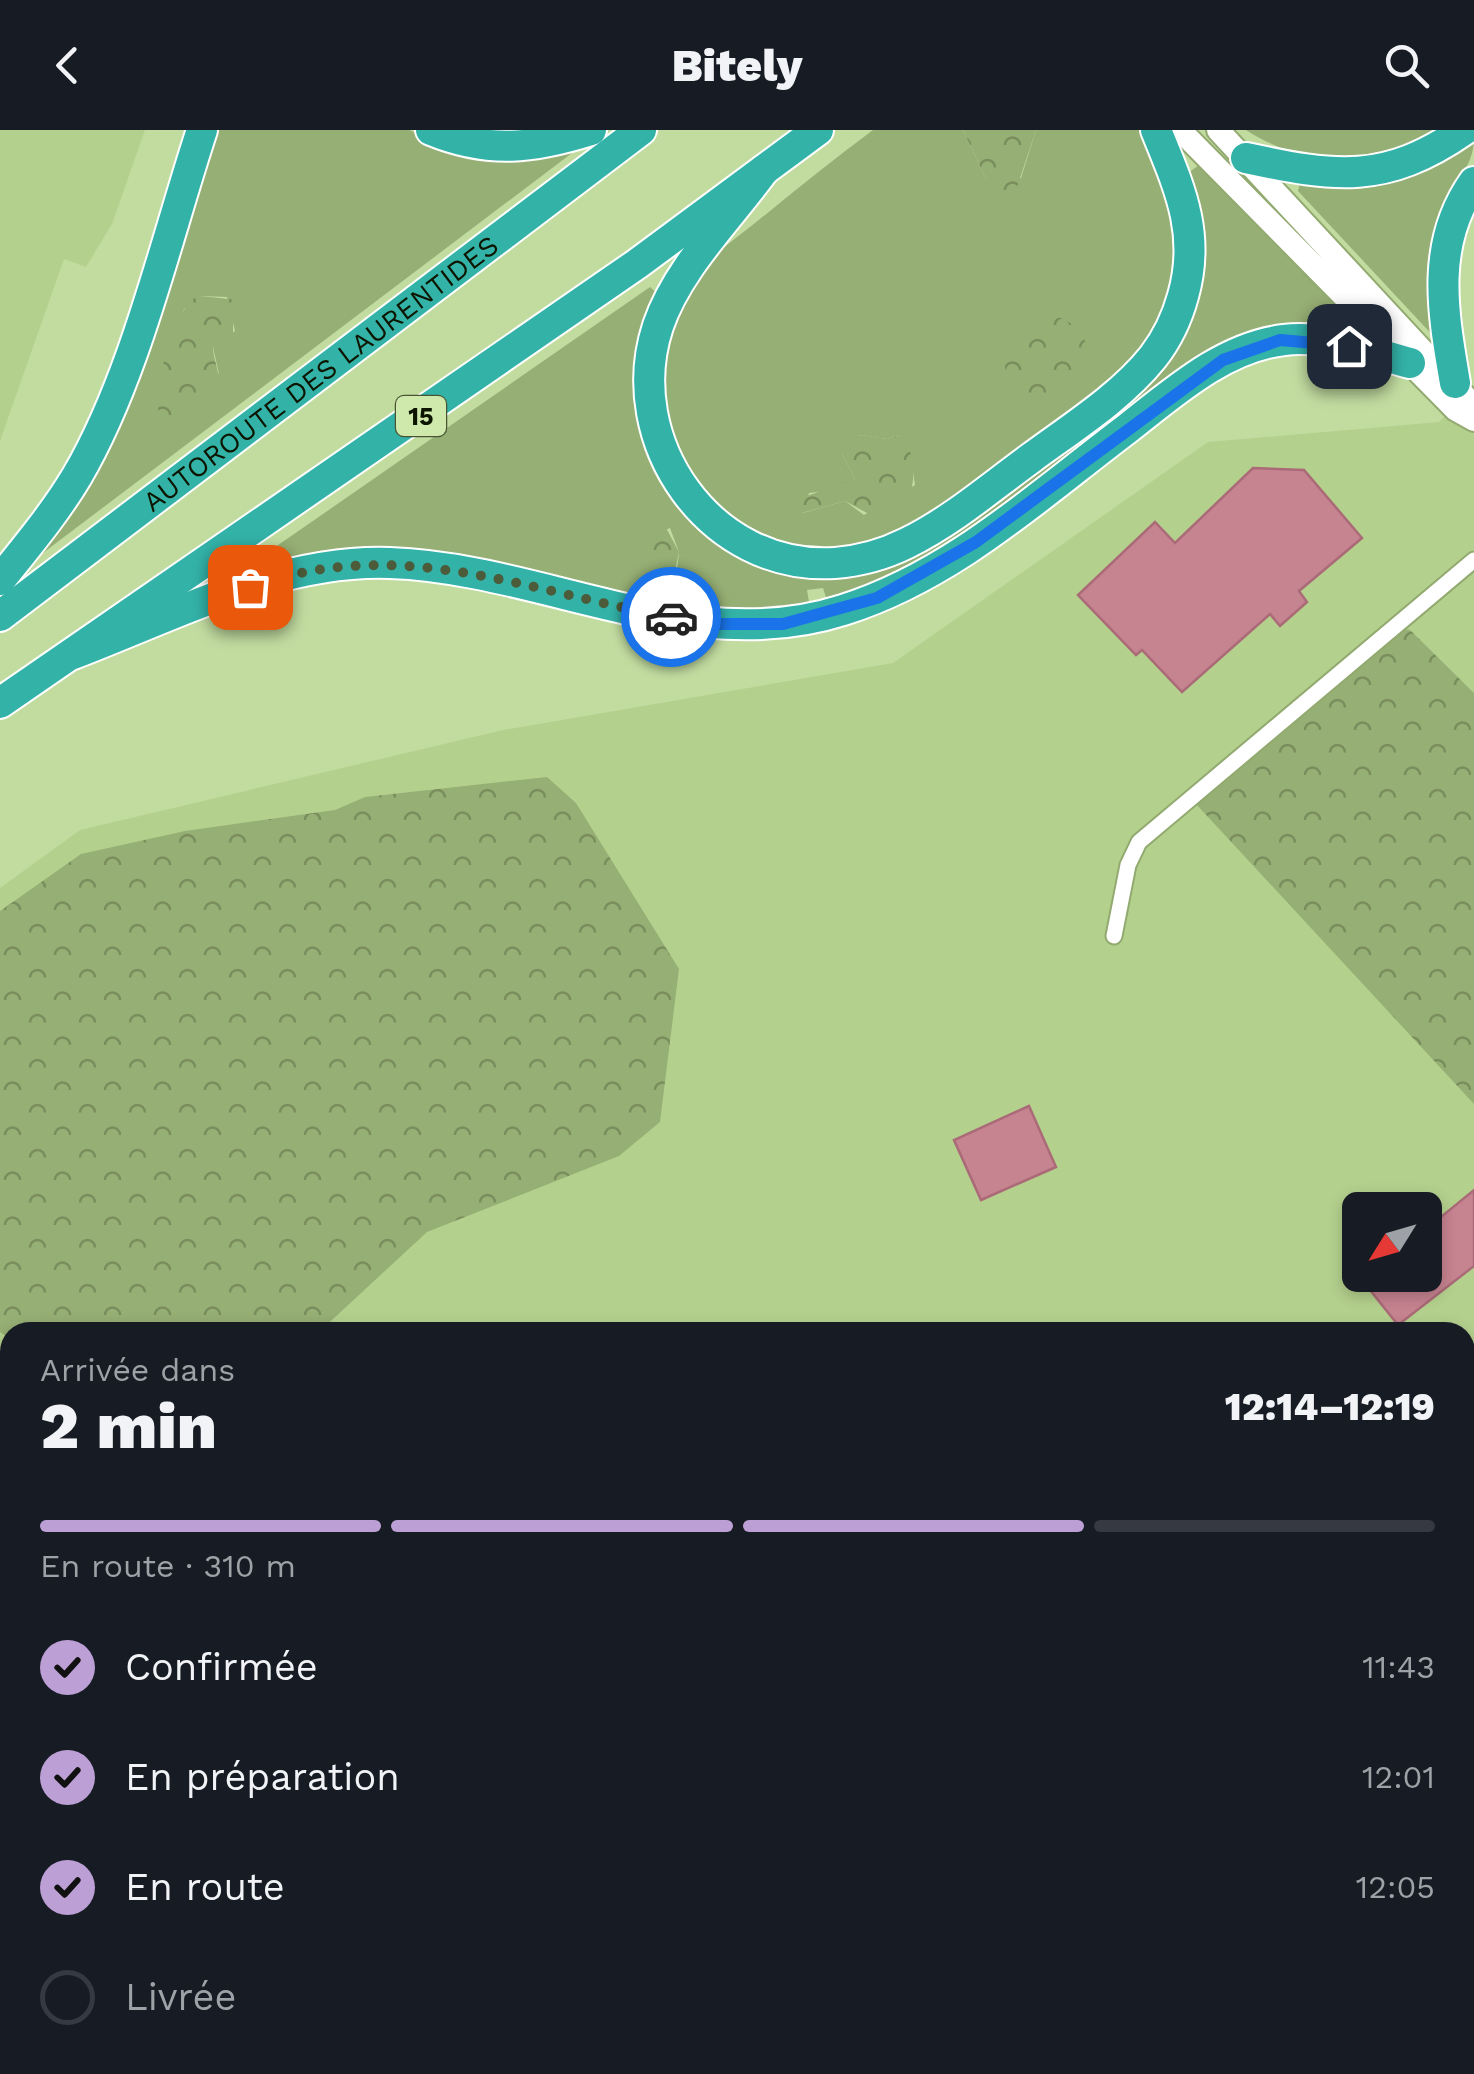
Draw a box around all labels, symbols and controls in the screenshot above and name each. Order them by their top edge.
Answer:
icon: back [40,38,95,93]
icon: search [1379,38,1434,93]
text: Bitely [671,39,803,92]
street label: AUTOROUTE DES LAURENTIDES [137,228,505,519]
pin [1307,304,1392,389]
icon: home [1322,319,1377,374]
road number: 15 [396,396,446,436]
pin [208,545,293,630]
icon: bag [223,560,278,615]
courier [621,567,721,667]
icon: car [644,590,699,645]
north arrow [1342,1192,1442,1292]
map controls [1342,1192,1442,1292]
text: Arrivée dans [40,1351,235,1389]
text: 12:14–12:19 [1225,1385,1435,1429]
text: 2 min [40,1388,217,1464]
text: En route · 310 m [40,1547,296,1585]
icon: check [40,1640,95,1695]
text: Confirmée [125,1645,318,1689]
text: 11:43 [1362,1648,1435,1686]
icon: check [40,1750,95,1805]
text: En préparation [125,1755,400,1799]
text: 12:01 [1362,1758,1435,1796]
icon: check [40,1860,95,1915]
text: En route [125,1865,285,1909]
text: 12:05 [1356,1868,1435,1906]
text: Livrée [125,1975,236,2019]

